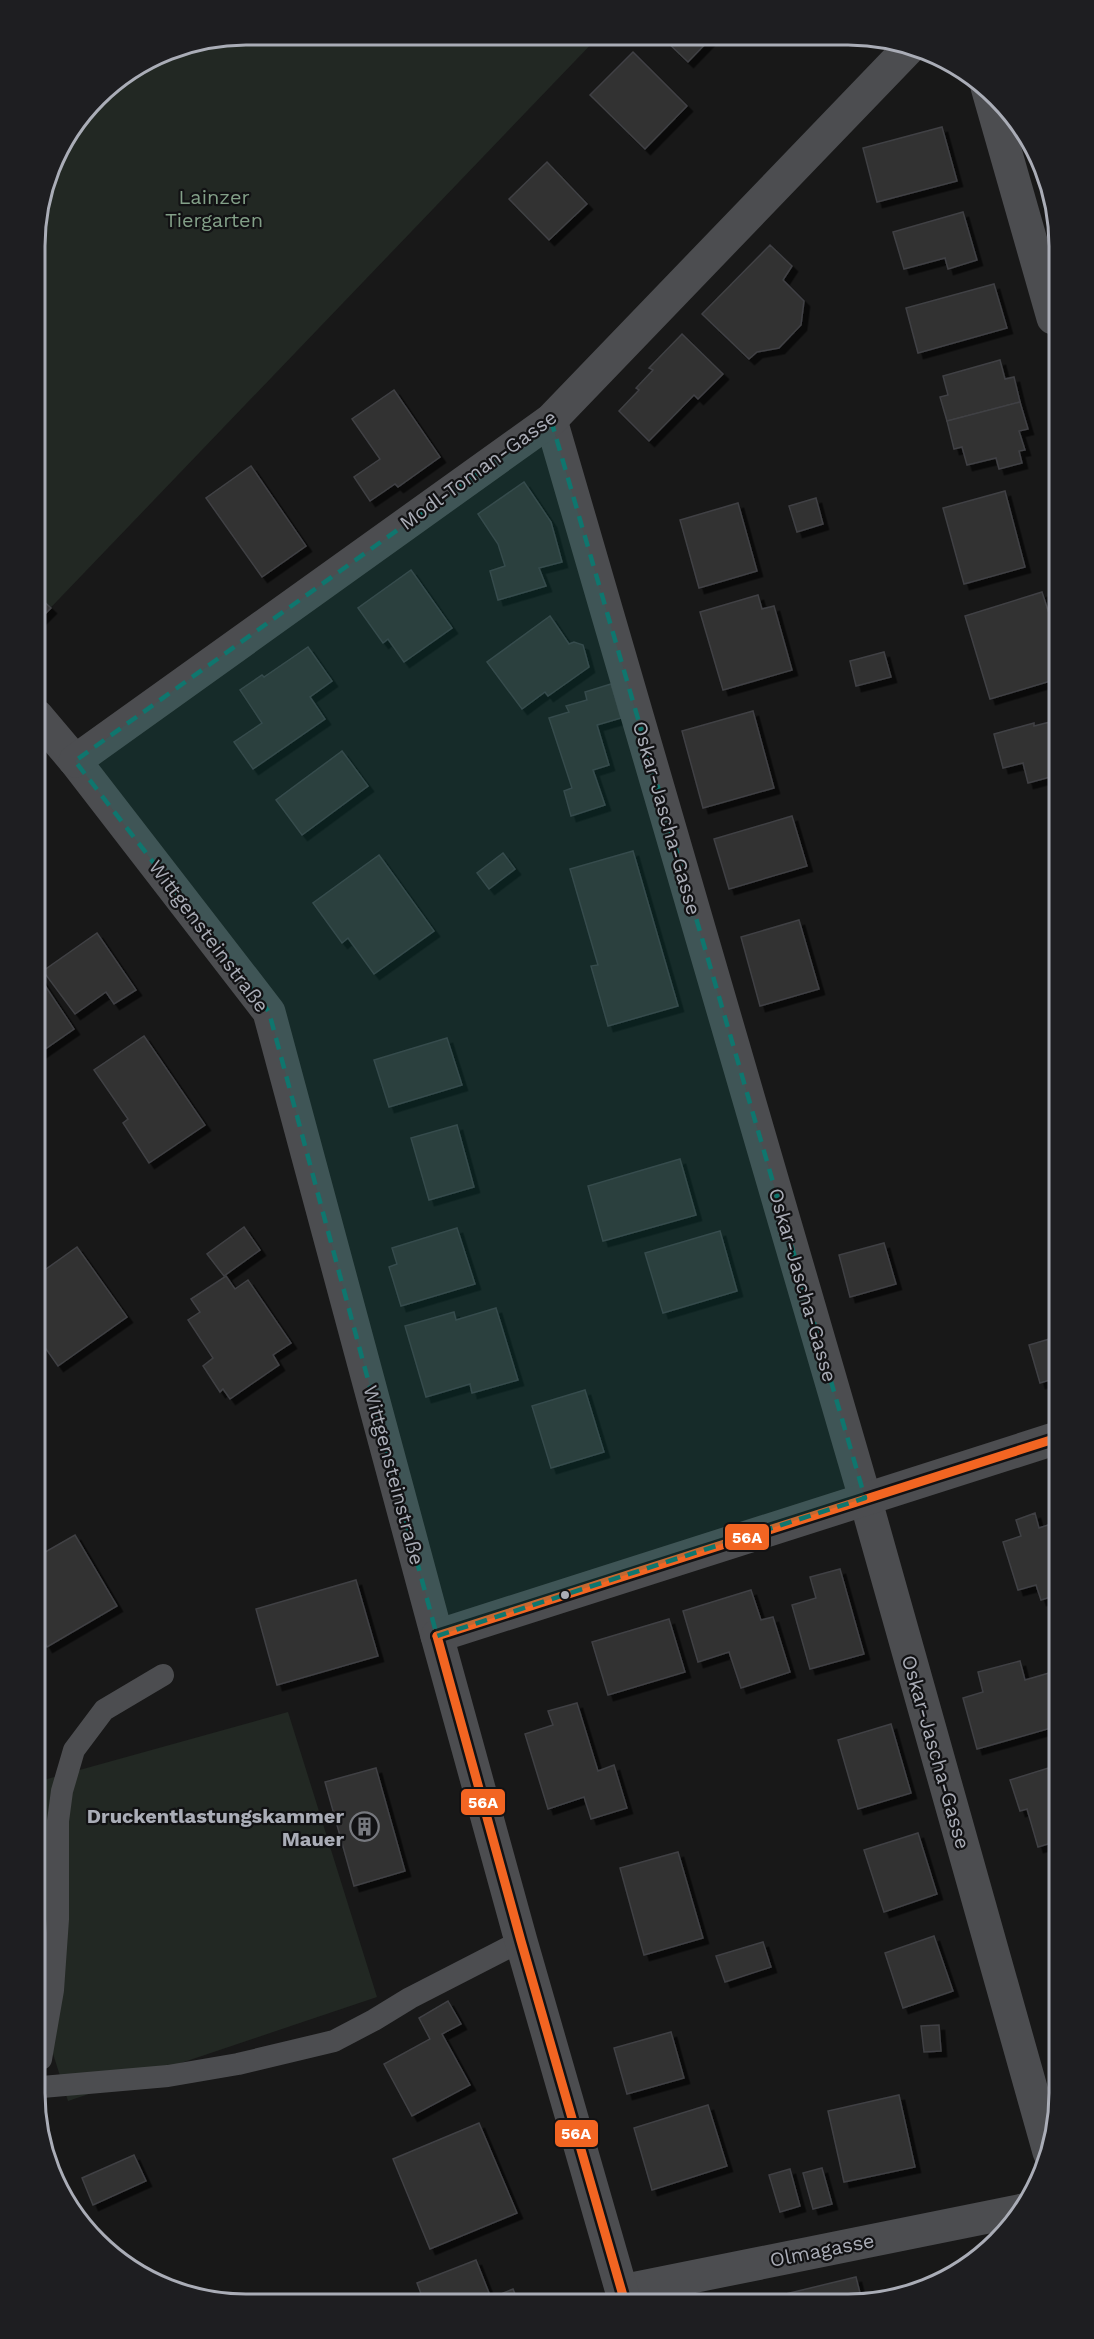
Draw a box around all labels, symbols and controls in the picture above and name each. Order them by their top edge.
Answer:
park label: Lainzer Tiergarten [165,185,263,232]
street label: Modl-Toman-Gasse [395,405,561,535]
street label: Oskar-Jascha-Gasse [628,718,706,918]
street label: Wittgensteinstraße [144,855,274,1017]
street label: Oskar-Jascha-Gasse [764,1185,842,1385]
street label: Wittgensteinstraße [359,1383,429,1567]
line badge: 56A [724,1523,770,1551]
text: 56A [732,1528,762,1547]
unlabelled marker [559,1589,571,1601]
street label: Oskar-Jascha-Gasse [897,1652,975,1852]
line badge: 56A [460,1788,506,1816]
text: 56A [468,1793,498,1812]
place label: Druckentlastungskammer Mauer [87,1804,344,1851]
building icon: Druckentlastungskammer Mauer [349,1811,381,1843]
line badge: 56A [554,2119,599,2148]
text: 56A [561,2124,591,2143]
street label: Olmagasse [768,2228,876,2272]

